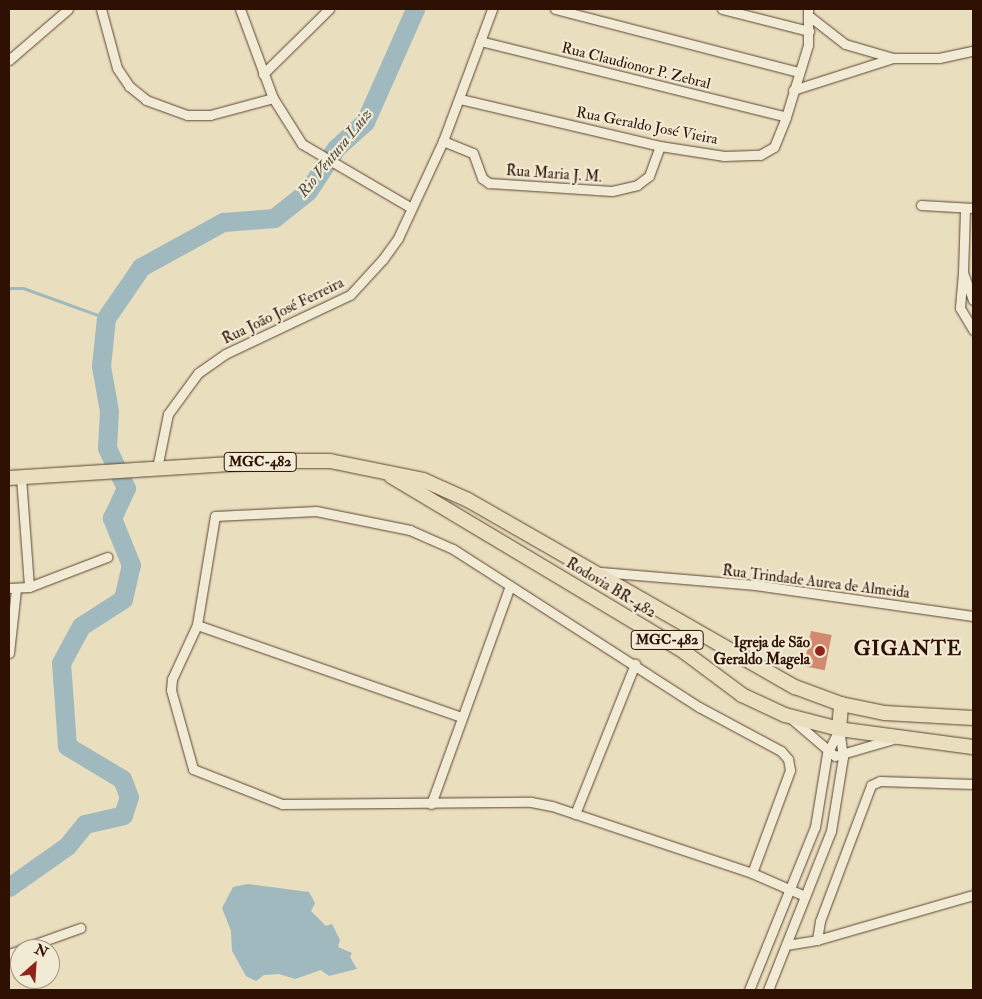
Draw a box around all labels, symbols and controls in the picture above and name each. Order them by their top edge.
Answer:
street label: Rua Claudionor P. Zebral [560,39,712,93]
street label: Rua Geraldo José Vieira [575,103,719,149]
water label: Rio Ventura Luiz [294,105,376,201]
street label: Rua Maria J. M. [505,162,603,186]
street label: Rua João José Ferreira [219,274,347,348]
road number: MGC-482 [222,451,298,474]
street label: Rodovia BR-482 [563,554,659,622]
street label: Rua Trindade Aurea de Almeida [721,562,911,602]
road number: MGC-482 [630,628,704,652]
place label: Igreja de São Geraldo Magela [714,633,810,668]
district label: GIGANTE [853,636,963,660]
marker: Igreja de São Geraldo Magela [814,645,826,657]
north arrow [10,939,60,989]
text: N [32,941,51,961]

